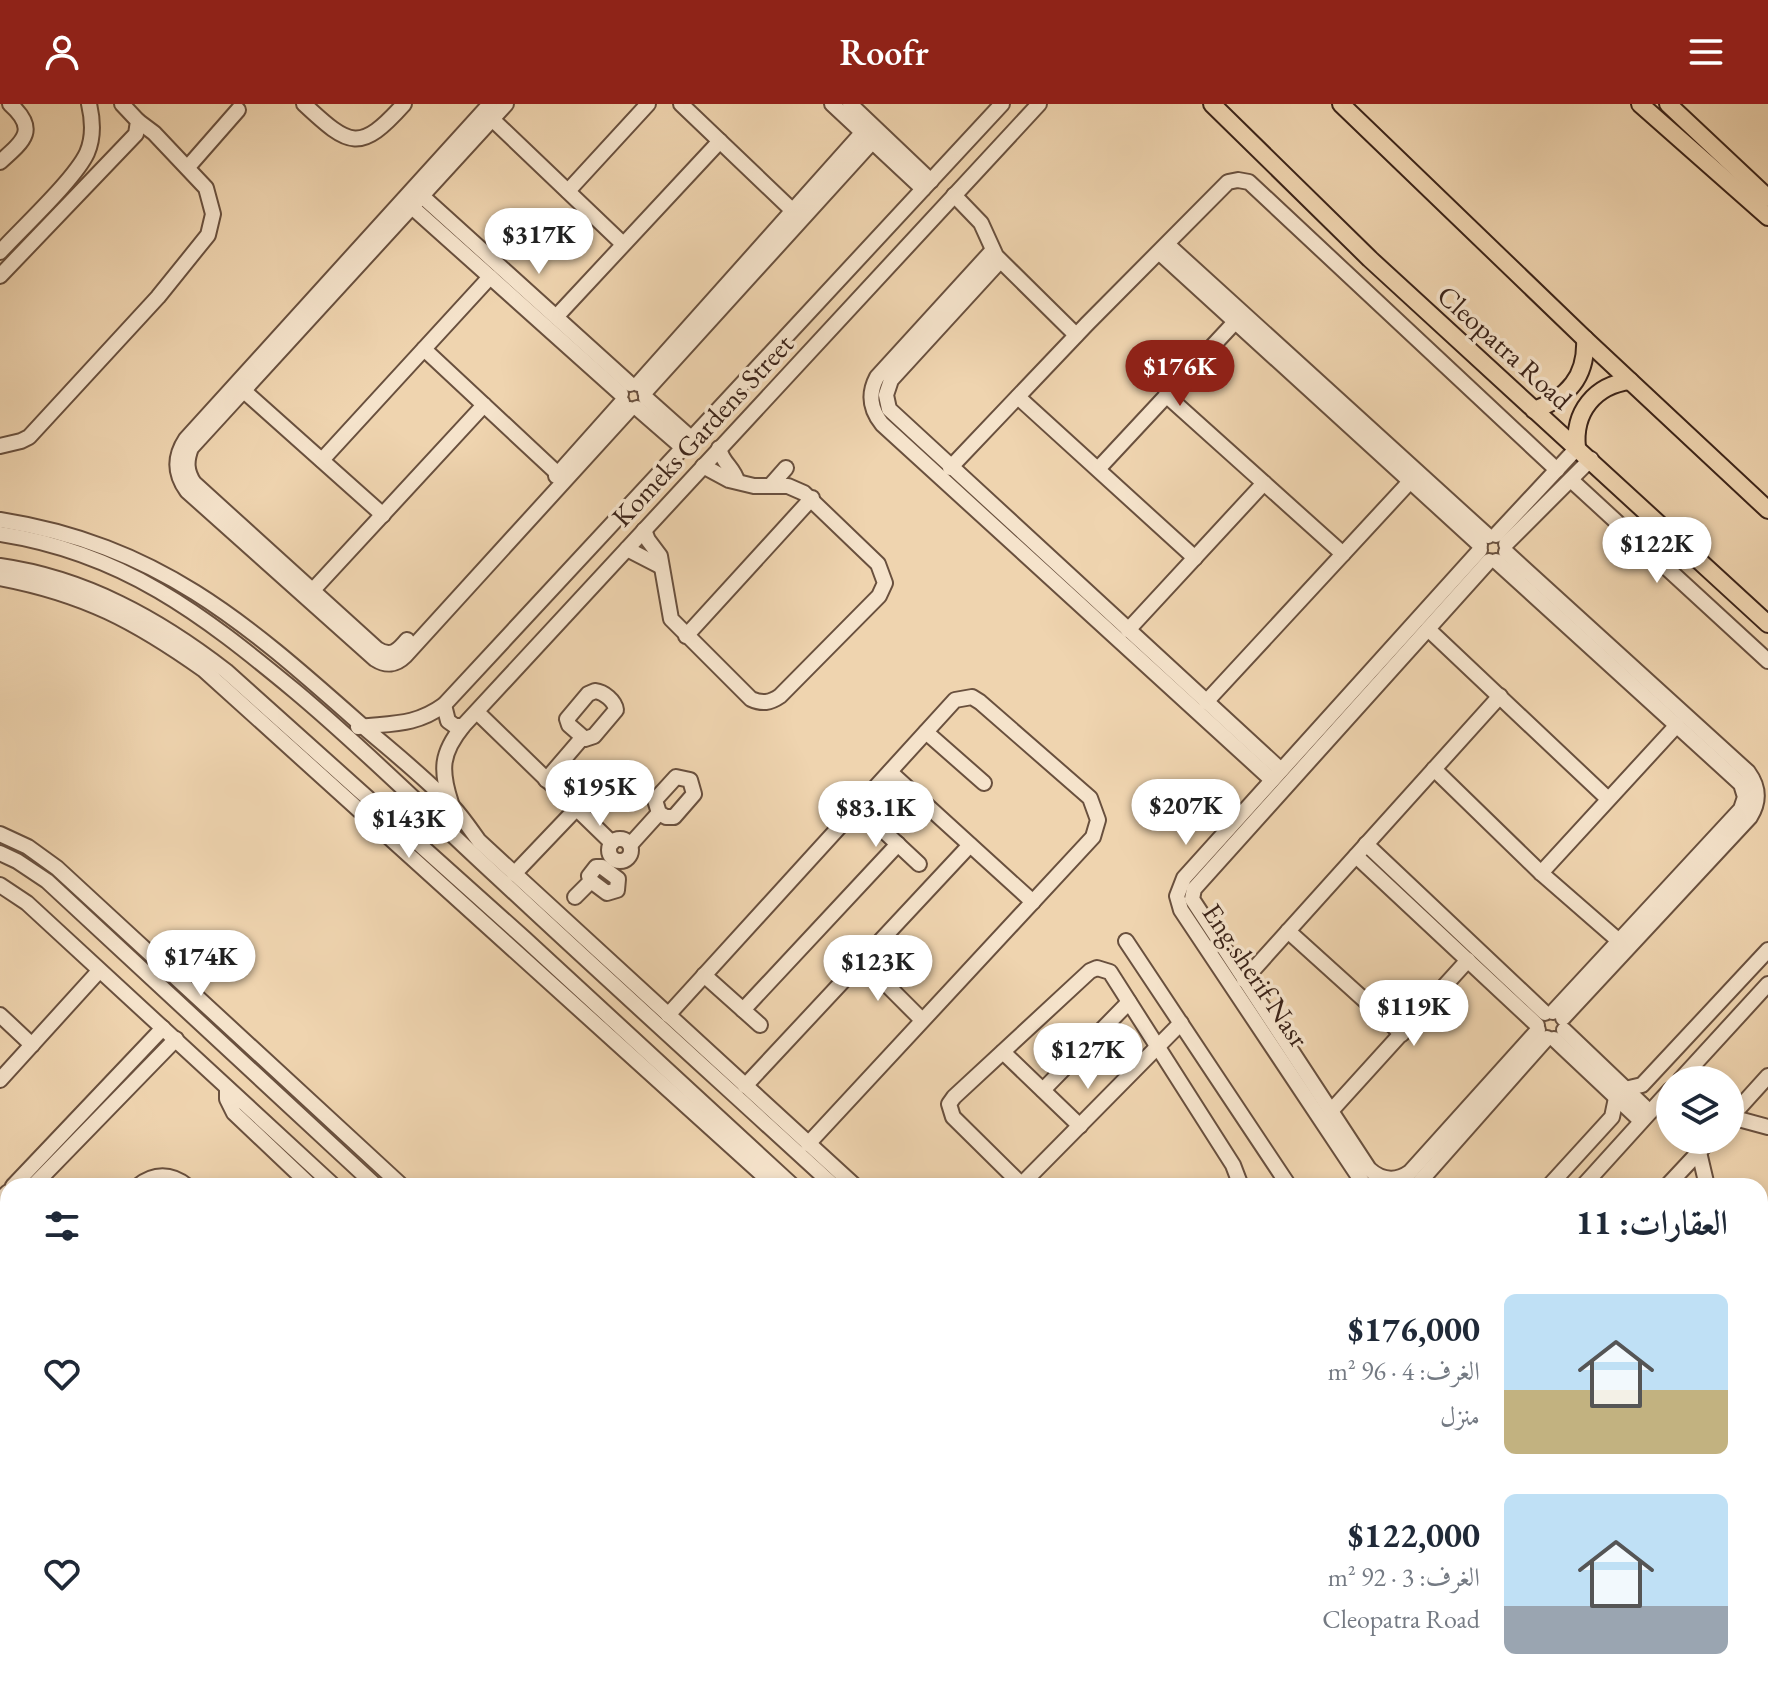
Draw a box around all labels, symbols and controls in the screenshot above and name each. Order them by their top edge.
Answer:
text: Roofr [839,29,929,76]
icon: person [40,30,84,74]
icon: menu [1684,30,1728,74]
pin: $317K [483,208,595,276]
text: $317K [502,217,576,251]
street label: Cleopatra Road [1430,277,1581,418]
street label: Komeks Gardens Street [603,326,801,534]
pin: $176K [1124,340,1236,408]
text: $176K [1143,349,1217,383]
pin: $122K [1601,517,1713,585]
text: $122K [1620,526,1694,560]
pin: $195K [544,760,656,828]
text: $195K [563,769,637,803]
pin: $207K [1130,779,1242,847]
pin: $83.1K [811,781,941,849]
text: $207K [1149,788,1223,822]
text: $83.1K [836,790,916,824]
pin: $143K [353,792,465,860]
text: $143K [372,801,446,835]
street label: Eng.sherif Nasr [1195,896,1318,1054]
pin: $174K [145,930,257,998]
pin: $123K [822,935,934,1003]
text: $174K [164,939,238,973]
text: $123K [841,944,915,978]
pin: $119K [1358,980,1470,1048]
text: $119K [1377,989,1451,1023]
pin: $127K [1032,1023,1144,1091]
text: $127K [1051,1032,1125,1066]
map controls [1656,1066,1744,1154]
button: layers [1656,1066,1744,1154]
text: العقارات: 11 [1576,1200,1728,1244]
icon: filters [40,1204,84,1248]
text: $176,000 [1348,1307,1480,1351]
icon: home [1568,1326,1664,1422]
icon: heart [40,1352,84,1396]
text: الغرف: 4 · 96 m² [1328,1354,1480,1388]
text: منزل [1440,1399,1480,1433]
text: $122,000 [1348,1513,1480,1557]
icon: home [1568,1526,1664,1622]
icon: heart [40,1552,84,1596]
text: الغرف: 3 · 92 m² [1328,1560,1480,1594]
text: Cleopatra Road [1322,1602,1480,1636]

